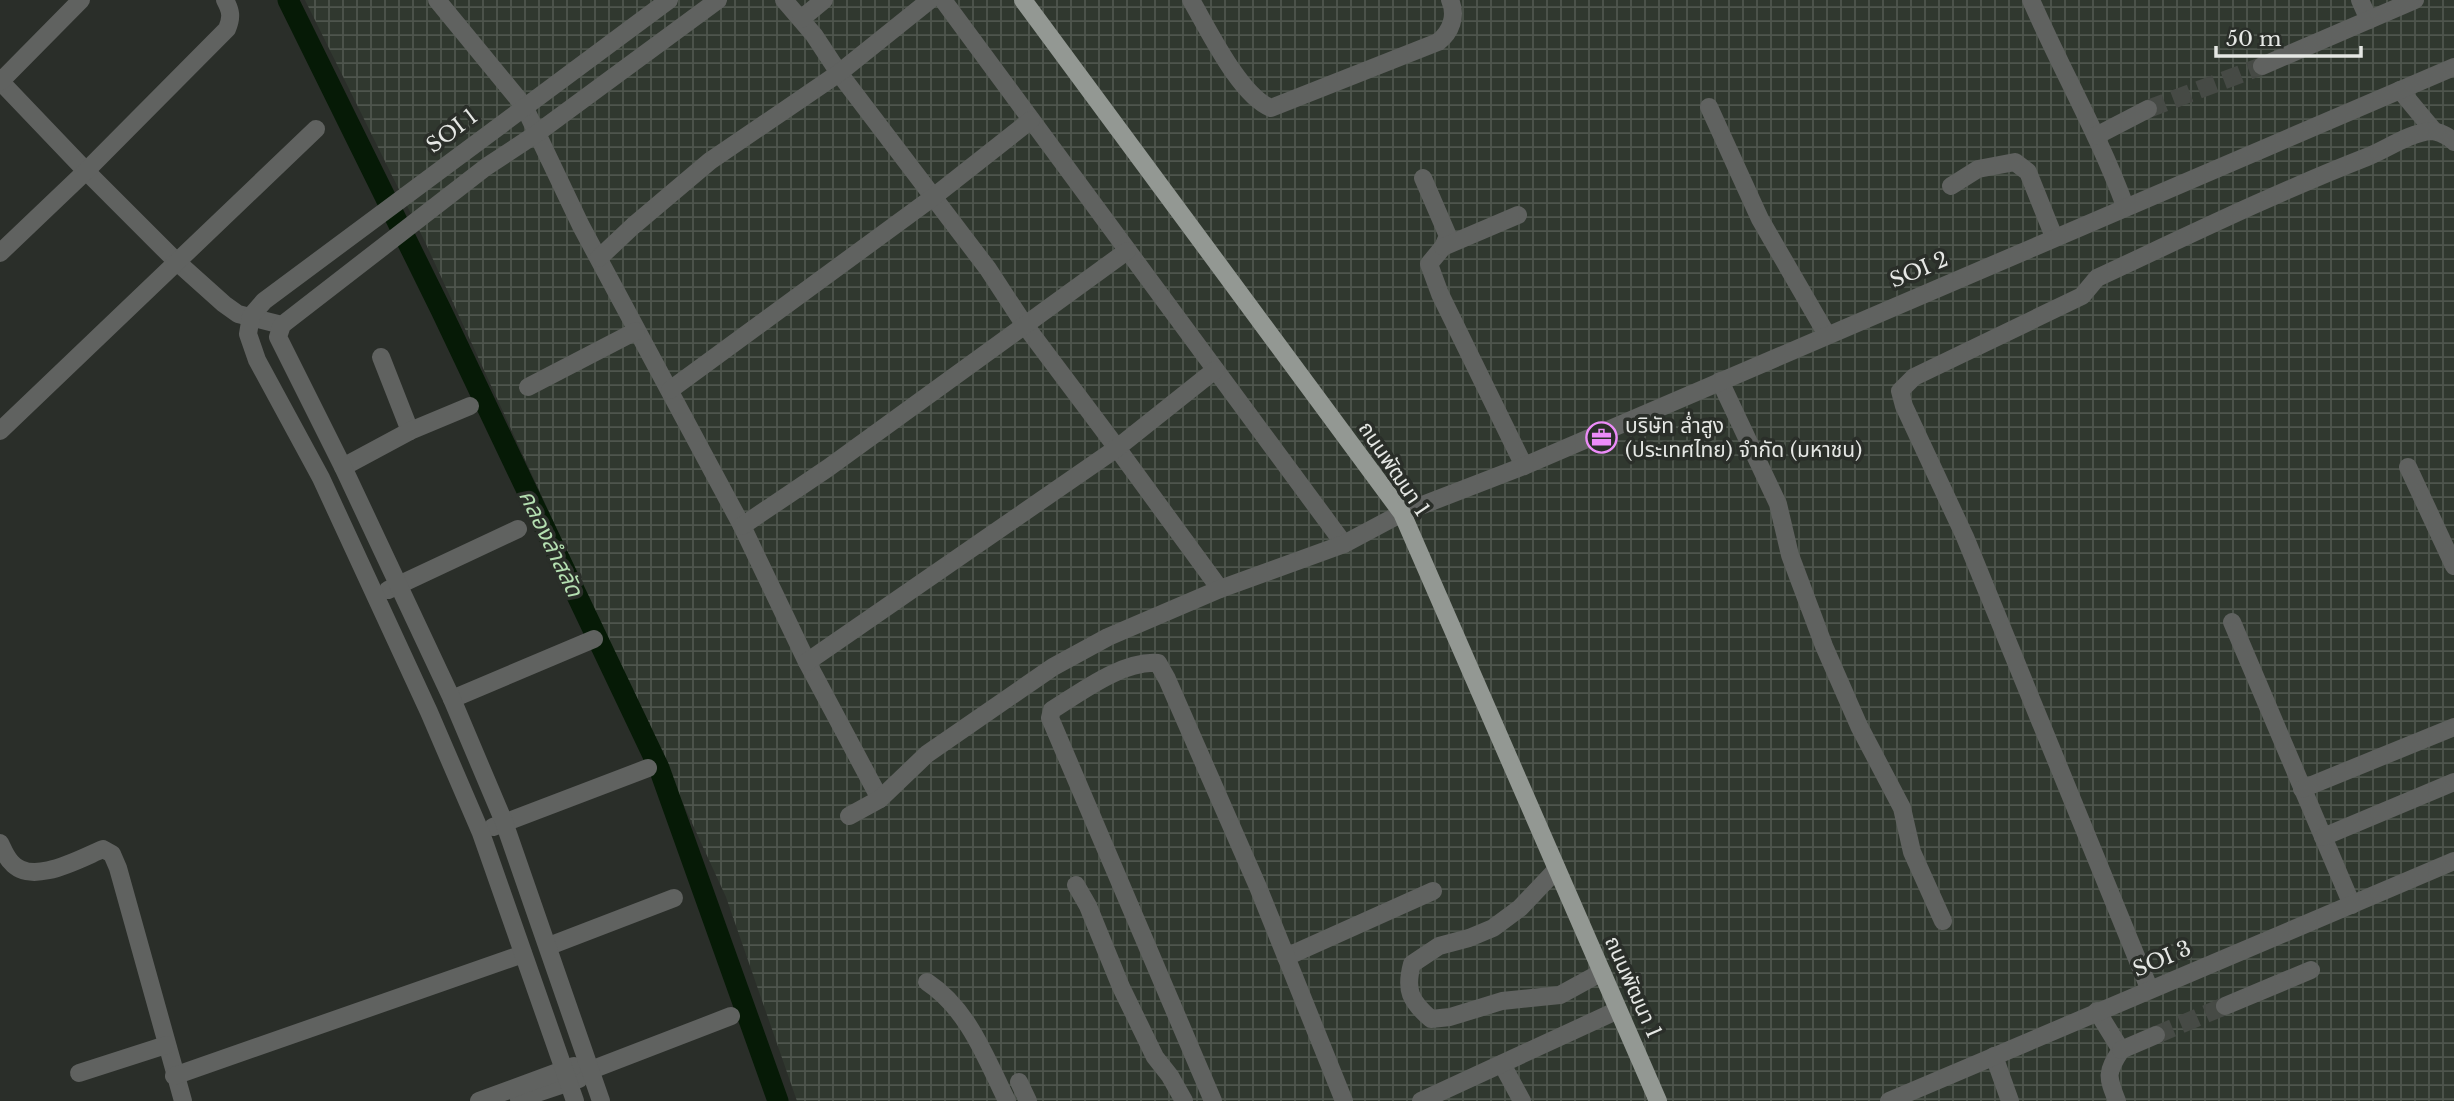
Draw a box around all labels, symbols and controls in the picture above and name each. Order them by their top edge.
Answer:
scale bar [2216,14,2361,58]
text: 50 m [2226,26,2282,52]
street label: SOI 1 [421,103,483,159]
street label: SOI 2 [1886,246,1952,294]
place label: บริษัท ล่ำสูง (ประเทศไทย) จำกัด (มหาชน) [1625,411,1862,463]
street label: ถนนพัฒนา 1 [1353,417,1435,521]
office icon: บริษัท ล่ำสูง (ประเทศไทย) จำกัด (มหาชน) [1585,421,1619,455]
water label: คลองลำสลัด [513,485,589,602]
street label: ถนนพัฒนา 1 [1599,932,1667,1042]
street label: SOI 3 [2129,935,2195,983]

